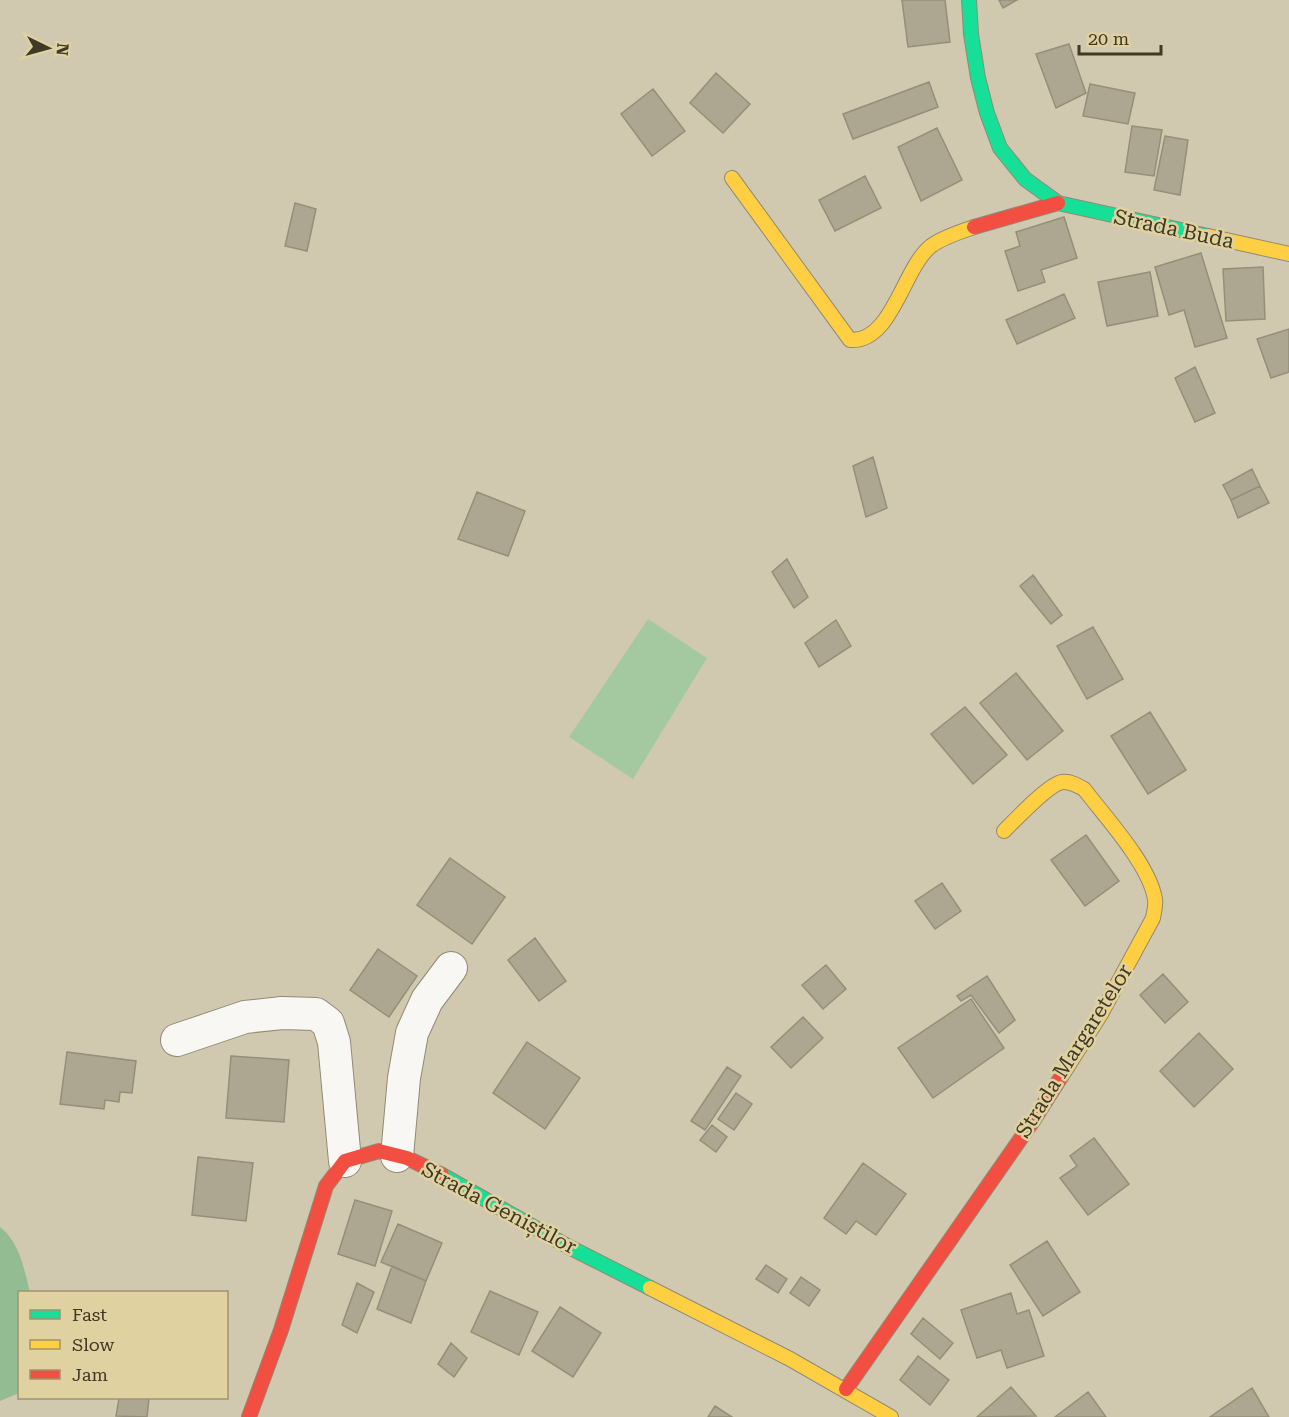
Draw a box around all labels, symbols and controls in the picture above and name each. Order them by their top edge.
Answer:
north arrow [18,18,78,78]
scale bar [1079,18,1162,56]
text: 20 m [1088,28,1129,49]
text: N [52,42,72,56]
street label: Strada Buda [1112,205,1237,254]
street label: Strada Margaretelor [1011,960,1137,1142]
street label: Strada Geniștilor [417,1157,581,1261]
legend [18,1291,228,1399]
text: Fast [72,1304,107,1325]
text: Slow [72,1334,114,1355]
text: Jam [72,1364,108,1385]

